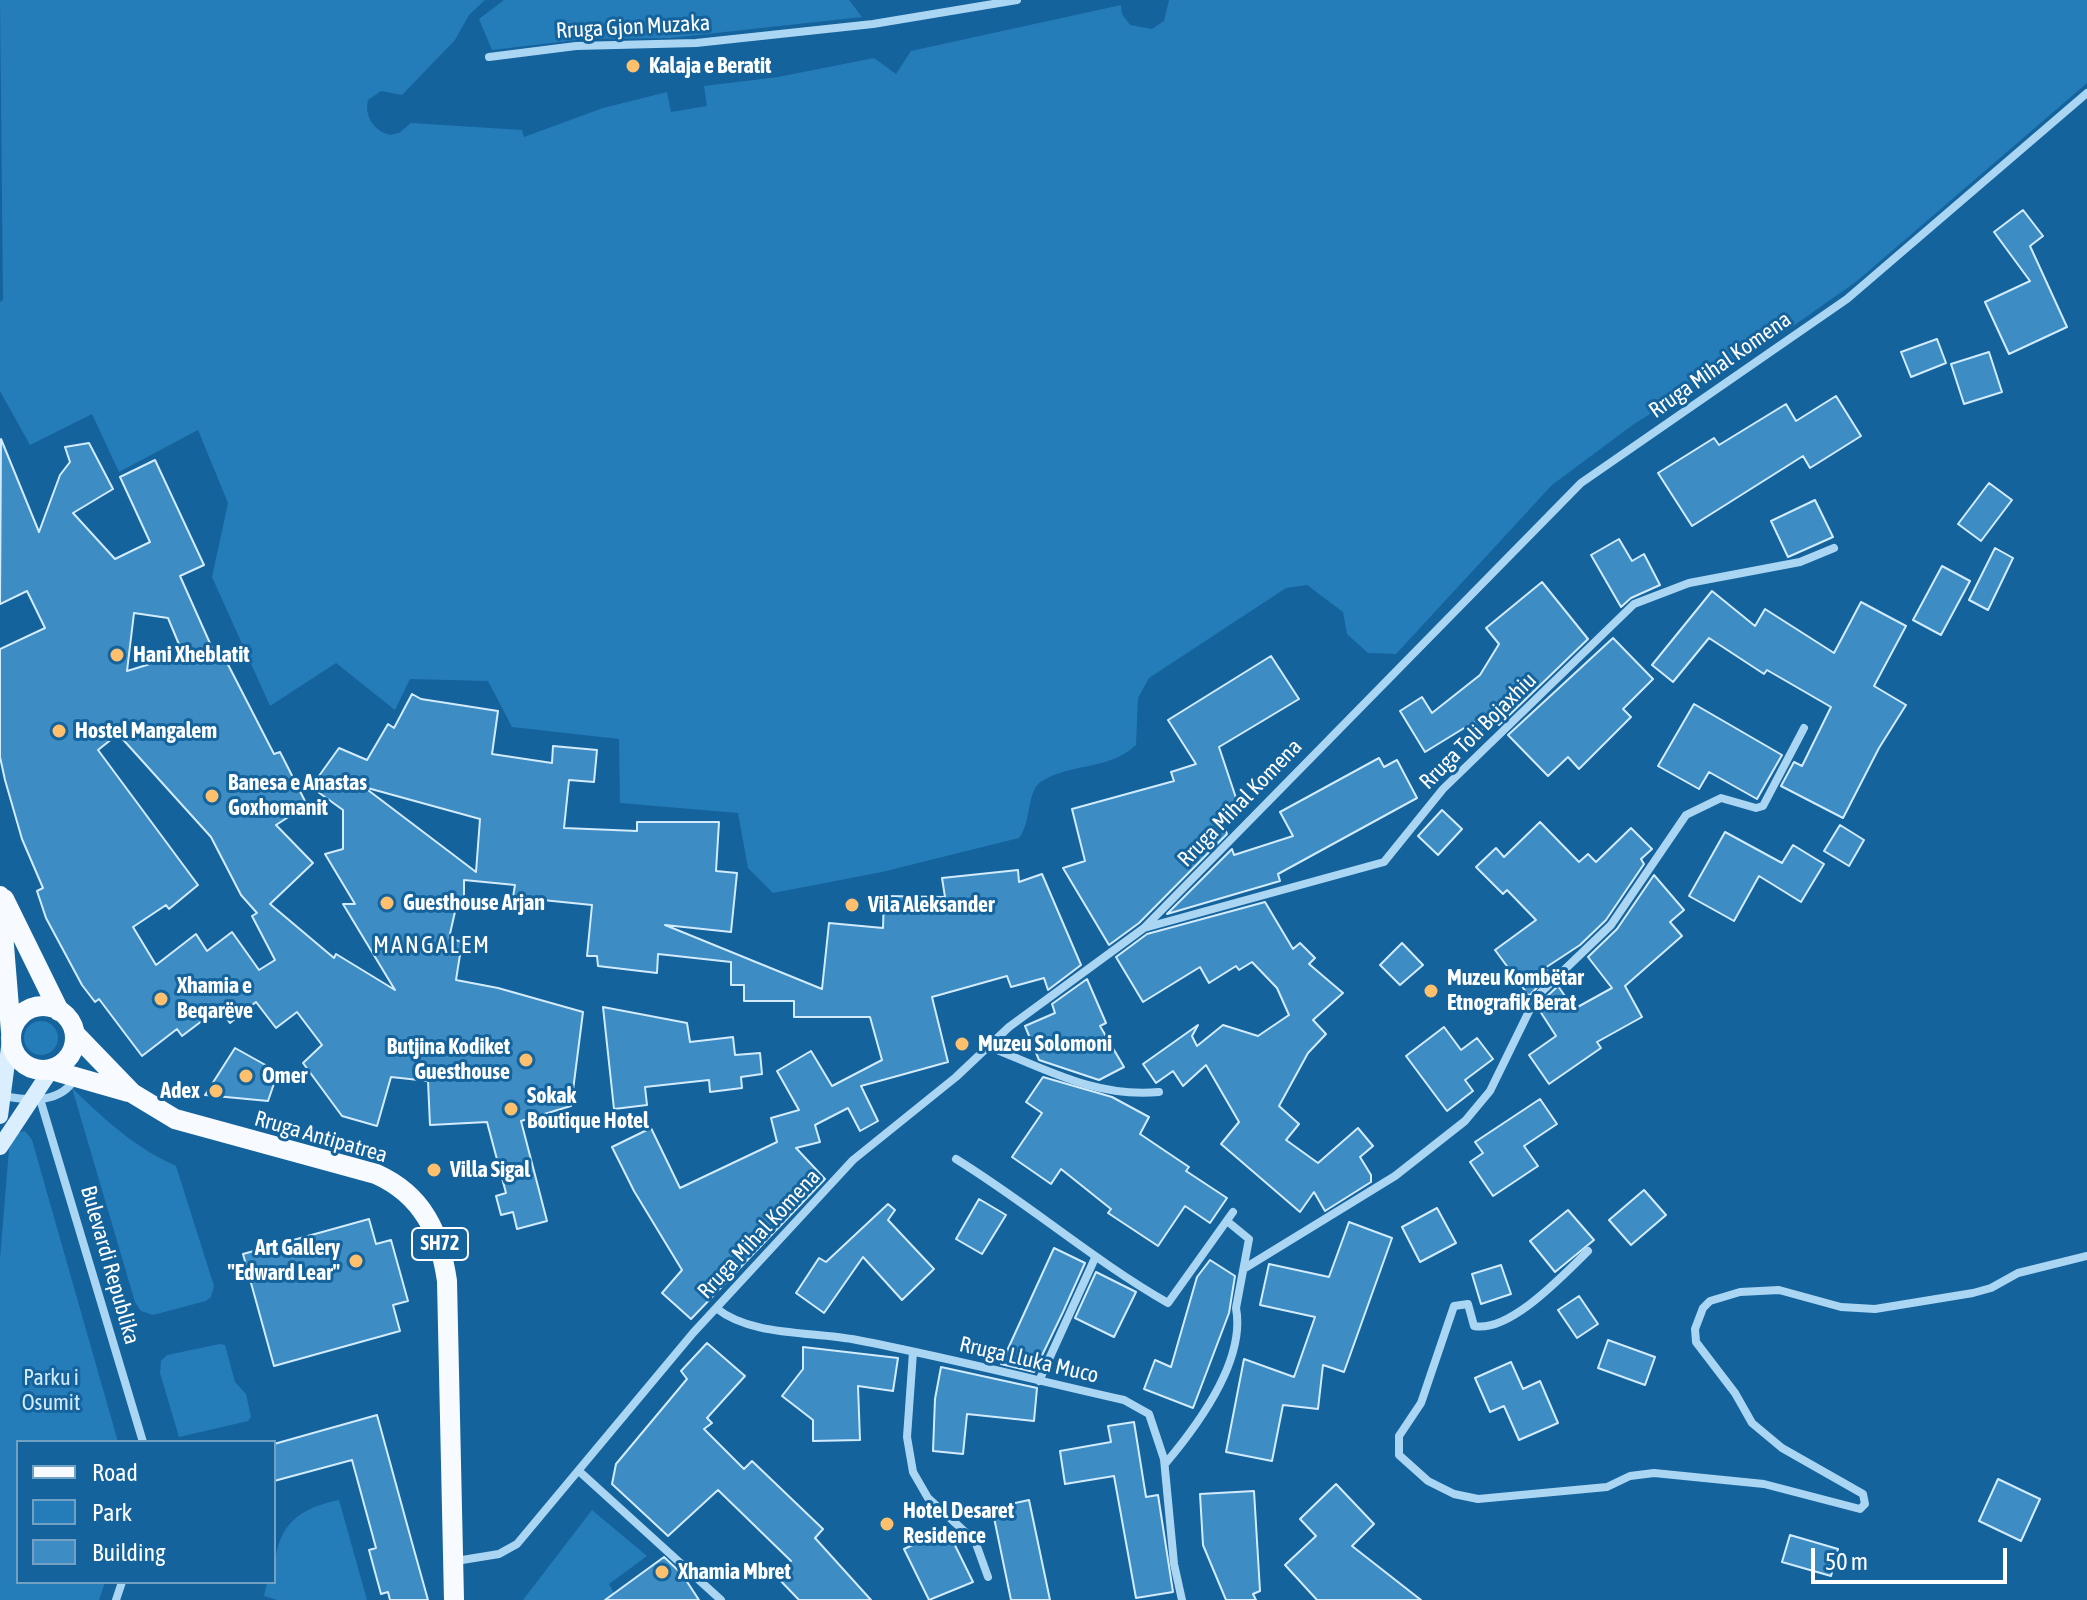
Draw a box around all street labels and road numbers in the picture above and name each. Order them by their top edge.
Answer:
street label: Rruga Gjon Muzaka [555,10,711,44]
street label: Rruga Mihal Komena [1644,306,1796,424]
street label: Rruga Toli Bojaxhiu [1414,667,1542,795]
street label: Rruga Mihal Komena [1172,734,1308,872]
street label: Rruga Antipatrea [252,1105,390,1169]
street label: Rruga Mihal Komena [692,1164,826,1304]
street label: Bulevardi Republika [75,1183,145,1347]
road number: SH72 [412,1228,468,1260]
street label: Rruga Lluka Muco [957,1331,1101,1389]

